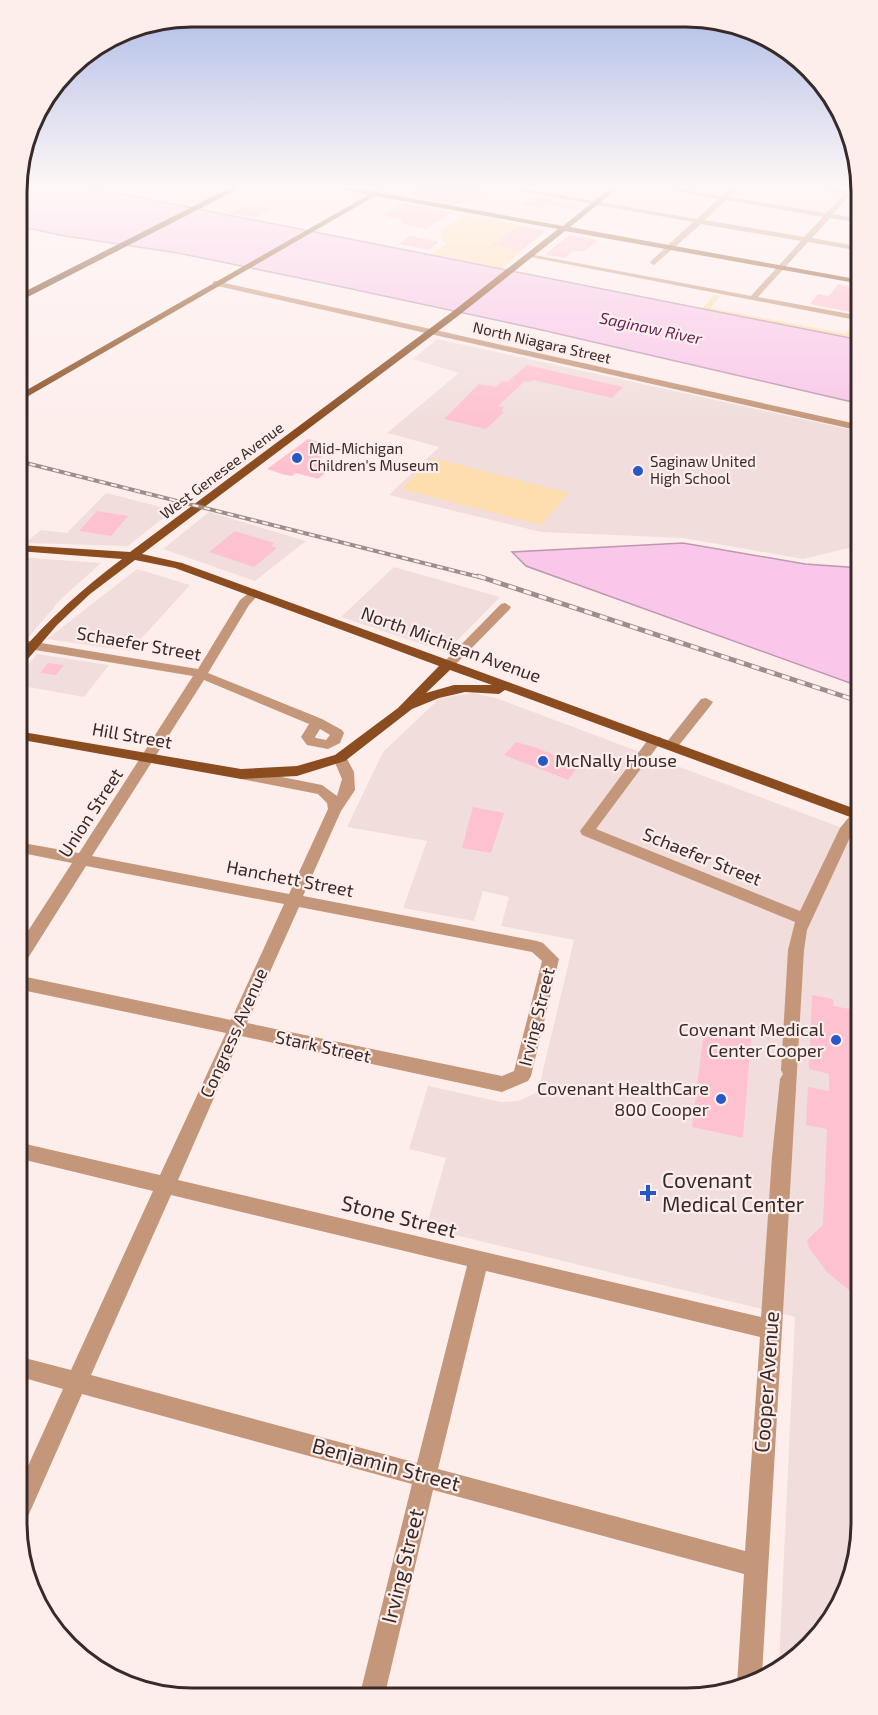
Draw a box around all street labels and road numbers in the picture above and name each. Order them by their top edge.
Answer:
street label: North Niagara Street [471,317,613,367]
street label: West Genesee Avenue [156,418,287,523]
street label: North Michigan Avenue [358,601,544,687]
street label: Schaefer Street [75,621,203,665]
street label: Hill Street [90,717,174,753]
street label: Union Street [53,764,127,861]
street label: Schaefer Street [640,822,765,890]
street label: Hanchett Street [225,855,356,901]
street label: Congress Avenue [195,964,272,1101]
street label: Irving Street [513,965,559,1068]
street label: Stark Street [273,1025,373,1067]
street label: Stone Street [339,1189,460,1242]
street label: Cooper Avenue [748,1310,783,1454]
street label: Benjamin Street [309,1432,463,1496]
street label: Irving Street [375,1506,428,1626]

